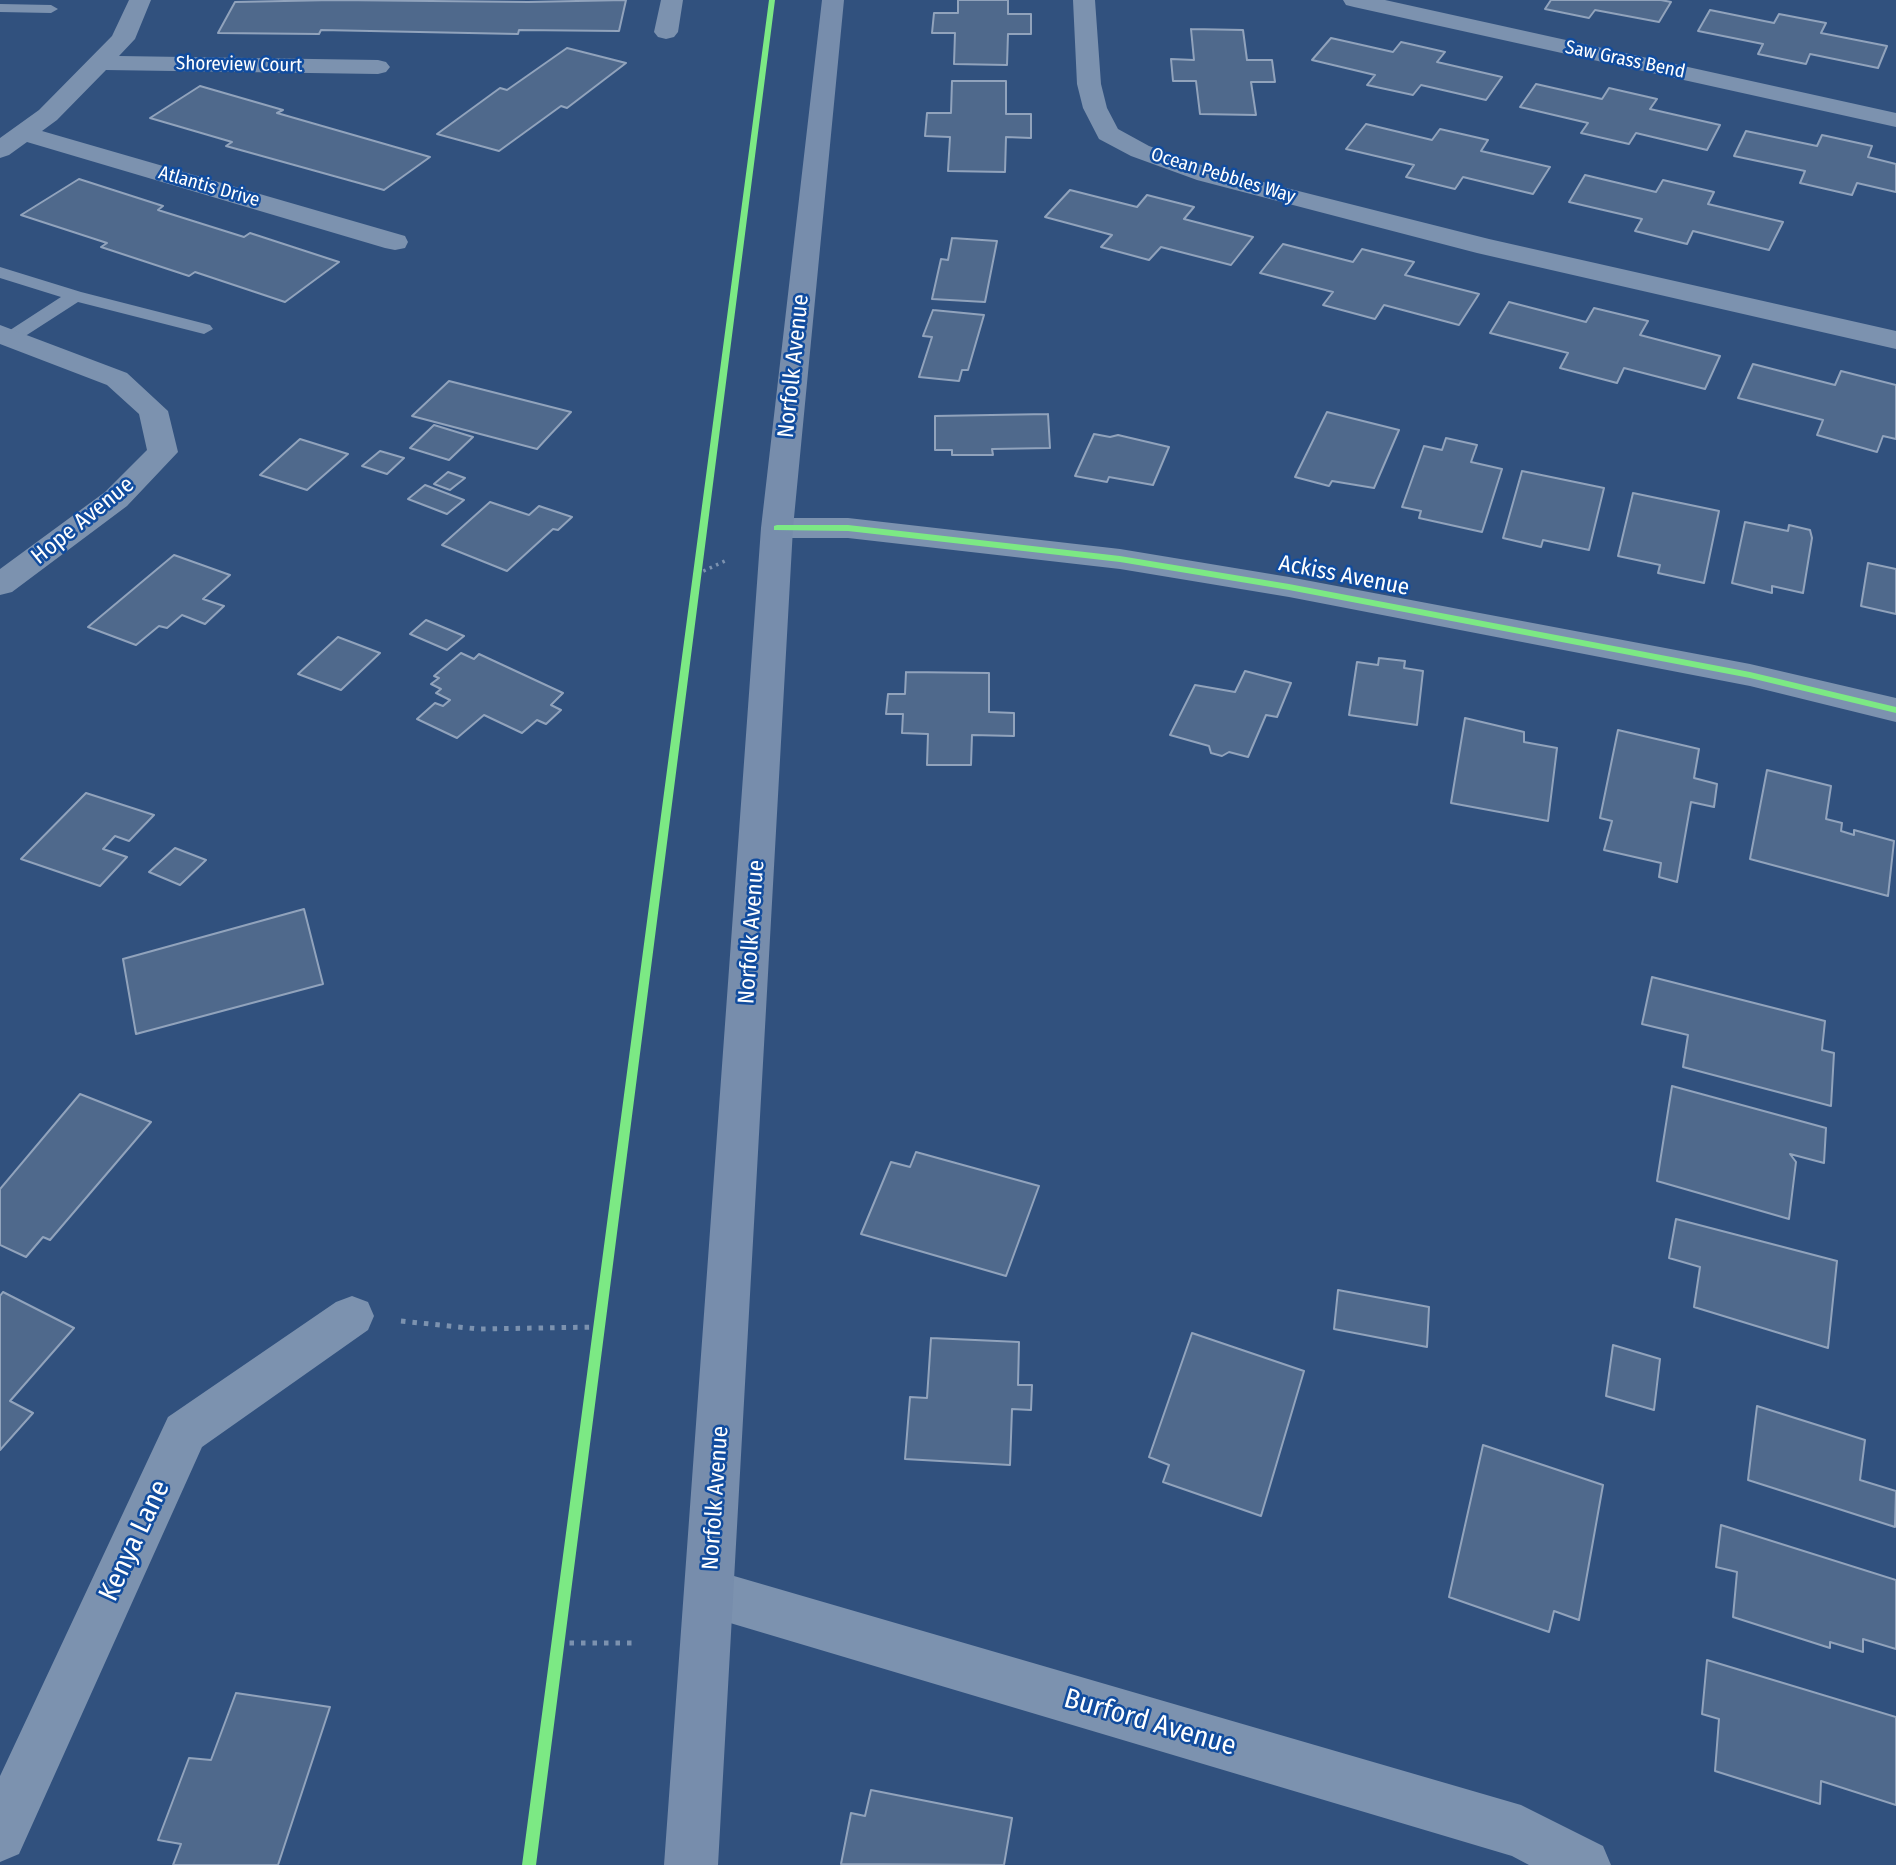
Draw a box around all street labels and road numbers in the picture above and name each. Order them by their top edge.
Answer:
street label: Saw Grass Bend [1563,36,1687,84]
street label: Shoreview Court [176,52,302,78]
street label: Ocean Pebbles Way [1148,143,1298,209]
street label: Atlantis Drive [156,162,262,212]
street label: Norfolk Avenue [773,293,815,439]
street label: Hope Avenue [26,471,140,571]
street label: Ackiss Avenue [1276,550,1412,602]
street label: Norfolk Avenue [733,859,771,1005]
street label: Norfolk Avenue [697,1425,735,1571]
street label: Kenya Lane [92,1475,178,1607]
street label: Burford Avenue [1060,1682,1240,1764]

